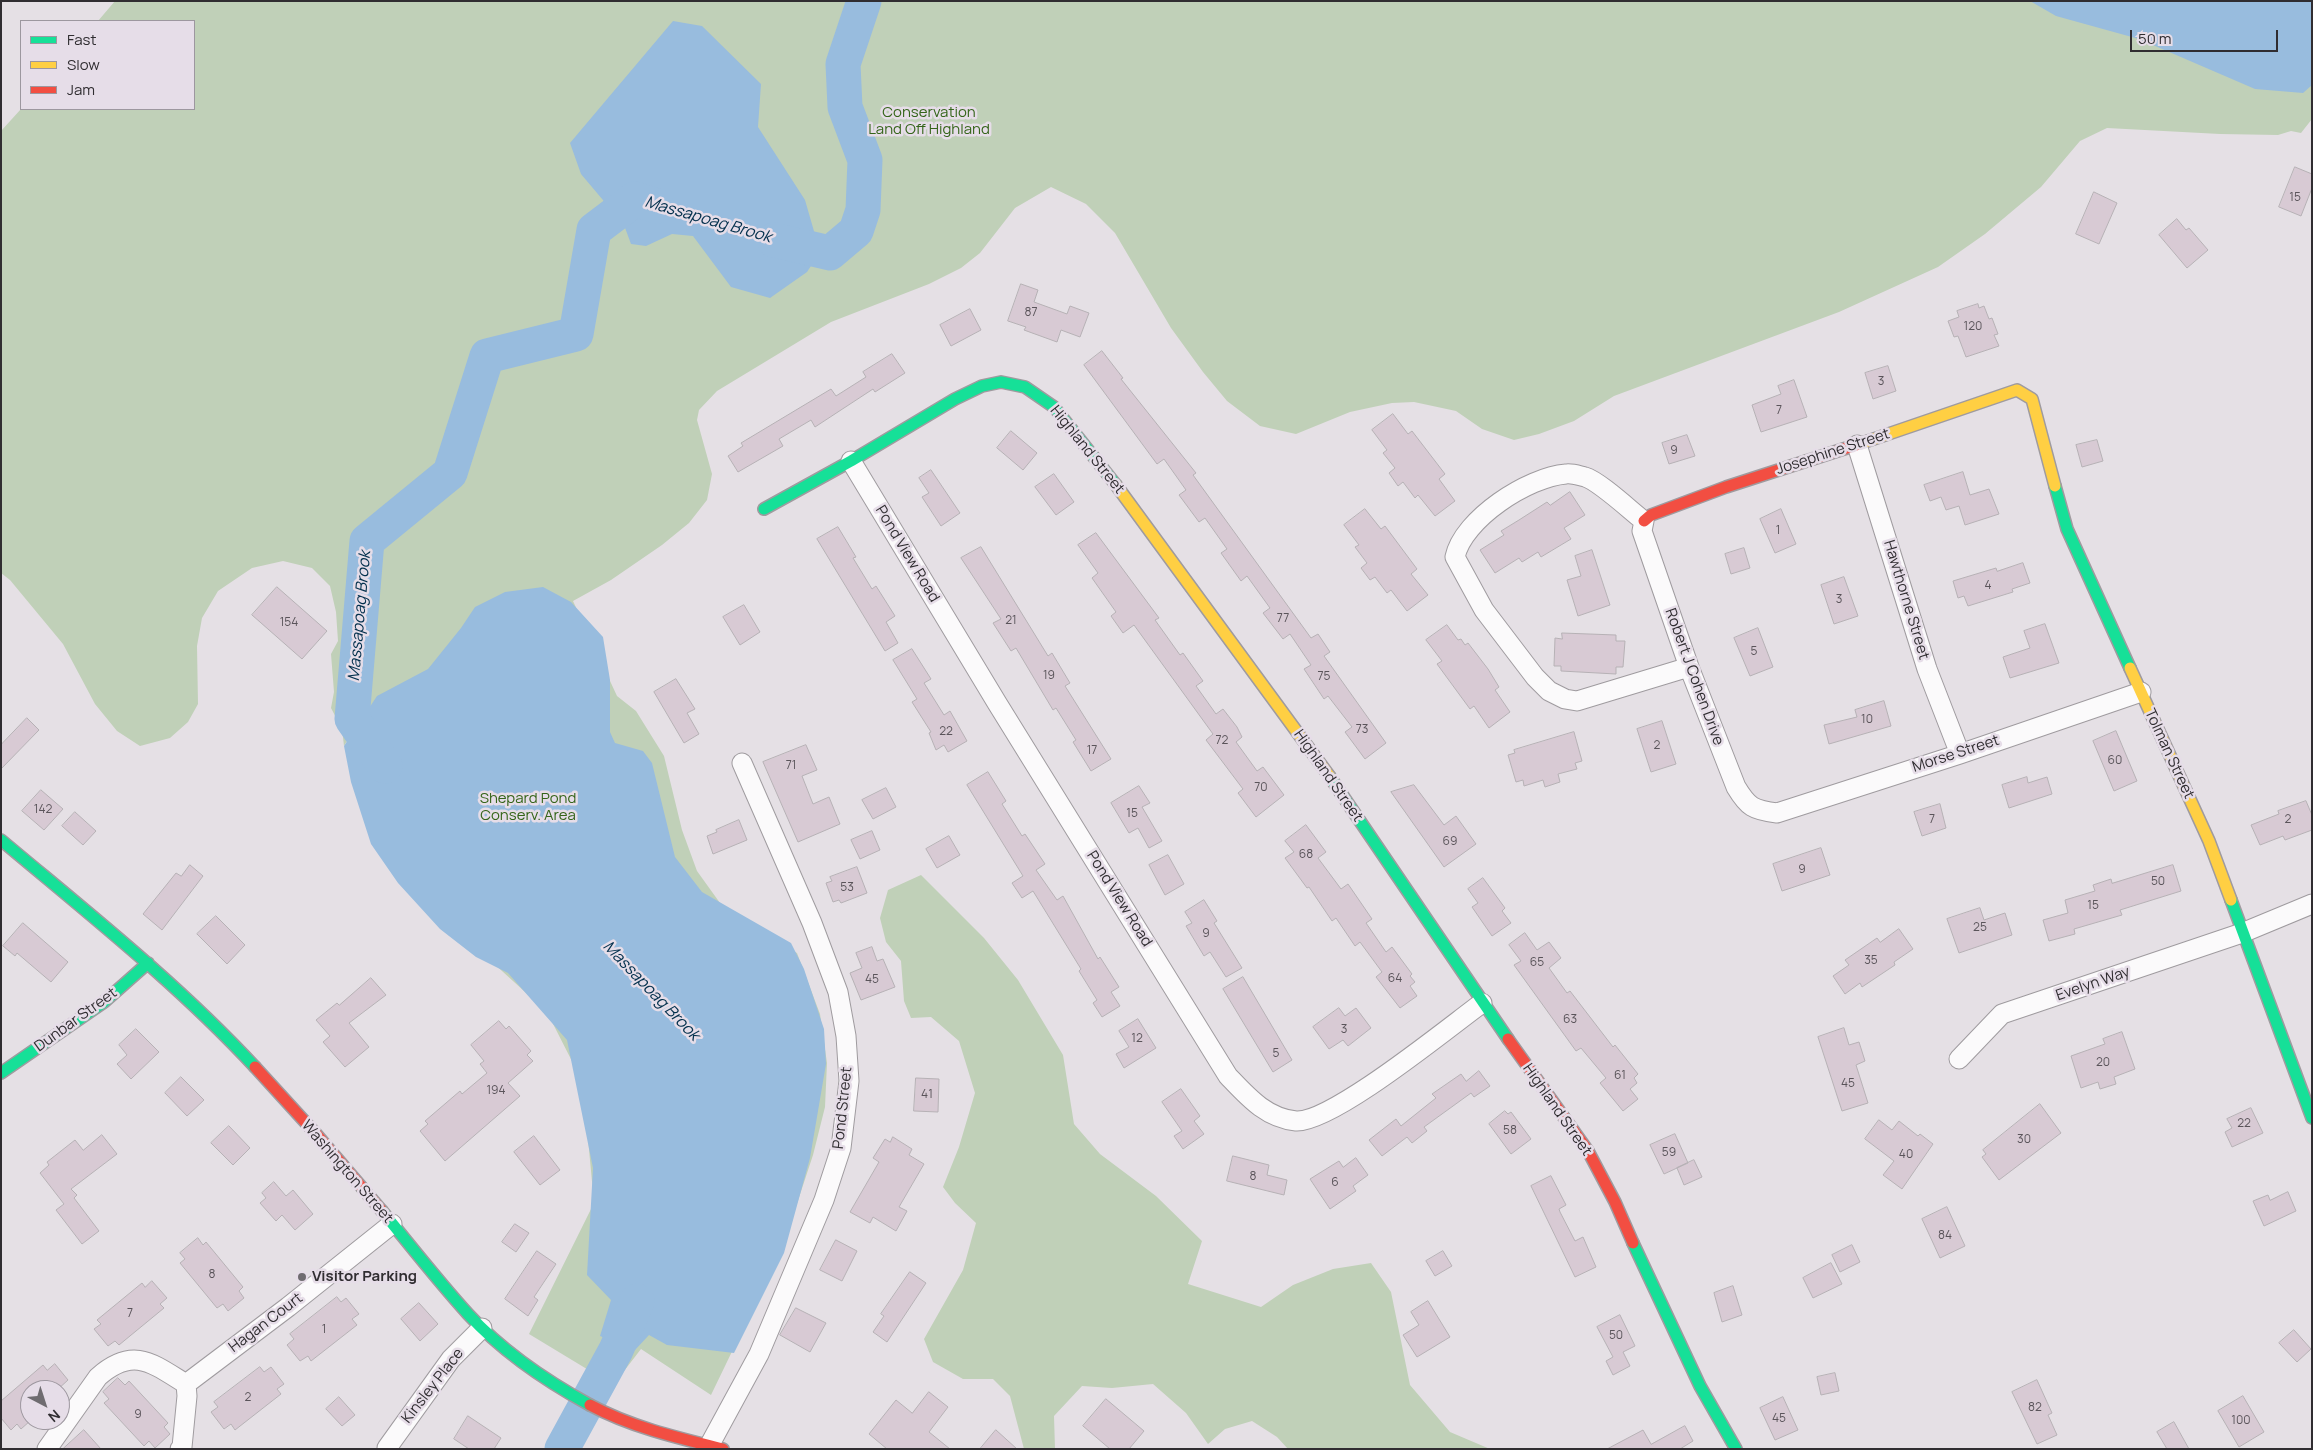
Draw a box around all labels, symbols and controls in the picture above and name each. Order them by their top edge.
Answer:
legend [20,20,195,110]
scale bar [2133,20,2280,52]
text: 50 m [2138,28,2172,49]
text: Fast [67,29,96,50]
text: Slow [67,54,100,75]
text: Jam [67,79,95,100]
park label: Conservation Land Off Highland [868,104,990,139]
house number: 15 [2289,191,2301,205]
water label: Massapoag Brook [642,193,774,247]
house number: 87 [1025,306,1037,320]
house number: 120 [1964,320,1982,334]
house number: 3 [1878,375,1884,389]
street label: Highland Street [1046,402,1128,498]
house number: 7 [1776,404,1782,418]
street label: Josephine Street [1774,425,1892,479]
house number: 9 [1670,444,1678,458]
street label: Pond View Road [871,502,943,606]
house number: 1 [1776,524,1780,538]
street label: Hawthorne Street [1879,538,1933,662]
water label: Massapoag Brook [345,550,375,682]
house number: 4 [1984,579,1992,593]
house number: 3 [1836,593,1842,607]
street label: Robert J Cohen Drive [1661,606,1727,748]
house number: 77 [1277,612,1289,626]
house number: 21 [1005,614,1017,628]
house number: 154 [280,616,298,630]
house number: 5 [1751,645,1757,659]
house number: 19 [1043,669,1055,683]
house number: 75 [1318,670,1330,684]
street label: Tolman Street [2140,706,2198,802]
house number: 10 [1861,713,1873,727]
house number: 73 [1356,723,1368,737]
house number: 22 [939,725,953,739]
street label: Highland Street [1290,727,1366,825]
street label: Morse Street [1910,731,2002,777]
house number: 72 [1216,734,1228,748]
house number: 2 [1654,739,1660,753]
house number: 17 [1087,744,1097,758]
house number: 60 [2108,754,2122,768]
house number: 71 [786,759,796,773]
house number: 70 [1254,781,1268,795]
park label: Shepard Pond Conserv. Area [480,790,576,825]
house number: 142 [34,803,52,817]
house number: 15 [1126,807,1138,821]
house number: 7 [1929,813,1935,827]
house number: 2 [2285,813,2291,827]
house number: 69 [1443,835,1457,849]
street label: Pond View Road [1082,848,1156,950]
house number: 68 [1299,848,1313,862]
house number: 9 [1798,863,1806,877]
house number: 50 [2151,875,2165,889]
house number: 53 [840,881,854,895]
house number: 15 [2087,899,2099,913]
house number: 25 [1973,921,1987,935]
house number: 9 [1202,927,1210,941]
water label: Massapoag Brook [599,937,703,1045]
house number: 35 [1864,954,1878,968]
house number: 65 [1530,956,1544,970]
street label: Evelyn Way [2054,963,2132,1005]
house number: 64 [1388,972,1402,986]
house number: 45 [865,973,879,987]
street label: Dunbar Street [31,984,121,1056]
house number: 63 [1563,1013,1577,1027]
house number: 3 [1341,1023,1347,1037]
house number: 12 [1131,1032,1143,1046]
house number: 5 [1273,1047,1279,1061]
house number: 20 [2096,1056,2110,1070]
street label: Highland Street [1519,1061,1595,1159]
street label: Pond Street [830,1066,856,1150]
house number: 61 [1614,1069,1626,1083]
house number: 45 [1841,1077,1855,1091]
house number: 194 [486,1084,506,1098]
house number: 41 [921,1088,933,1102]
street label: Washington Street [297,1117,397,1227]
house number: 22 [2237,1117,2251,1131]
house number: 58 [1503,1124,1517,1138]
house number: 30 [2017,1133,2031,1147]
house number: 59 [1662,1146,1676,1160]
house number: 40 [1899,1148,1913,1162]
house number: 8 [1250,1170,1256,1184]
house number: 6 [1331,1176,1339,1190]
house number: 84 [1938,1229,1952,1243]
house number: 8 [209,1268,215,1282]
place label: Visitor Parking [312,1268,417,1286]
marker: Visitor Parking [296,1271,308,1283]
street label: Hagan Court [226,1289,306,1357]
house number: 7 [127,1307,133,1321]
house number: 1 [322,1323,326,1337]
house number: 50 [1609,1329,1623,1343]
street label: Kinsley Place [398,1345,468,1427]
north arrow [20,1380,70,1430]
house number: 2 [245,1391,251,1405]
house number: 82 [2028,1401,2042,1415]
text: N [44,1406,64,1427]
house number: 9 [134,1408,142,1422]
house number: 45 [1772,1412,1786,1426]
house number: 100 [2231,1414,2251,1428]

